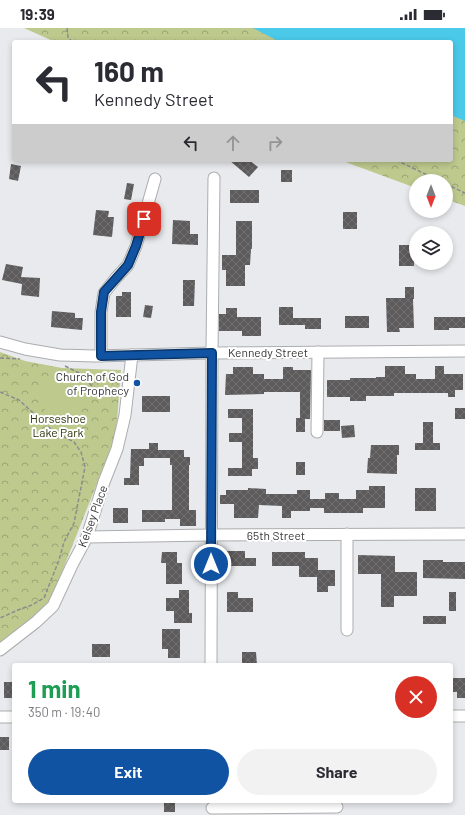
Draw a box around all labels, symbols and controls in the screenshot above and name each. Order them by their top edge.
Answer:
text: 19:39 [20,5,55,23]
text: 160 m [94,54,164,88]
icon: left [28,56,80,108]
text: Kennedy Street [94,88,214,110]
icon: left [180,132,202,154]
icon: ahead [222,132,244,154]
icon: right [264,132,286,154]
north arrow [409,174,453,218]
map controls [409,174,453,270]
pin [127,202,161,236]
icon: arrive [133,208,155,230]
button: layers [409,226,453,270]
street label: Kennedy Street [228,345,308,359]
place label: Church of God of Prophecy [56,369,129,397]
marker: Church of God of Prophecy [132,378,142,388]
park label: Horseshoe Lake Park [30,411,86,439]
street label: Kelsey Place [74,483,110,549]
street label: 65th Street [247,528,305,542]
position arrow [190,543,232,585]
text: 1 min [28,674,81,703]
button: close [395,676,437,718]
text: 350 m · 19:40 [28,704,100,720]
button: Exit [28,749,229,795]
button: Share [237,749,437,795]

